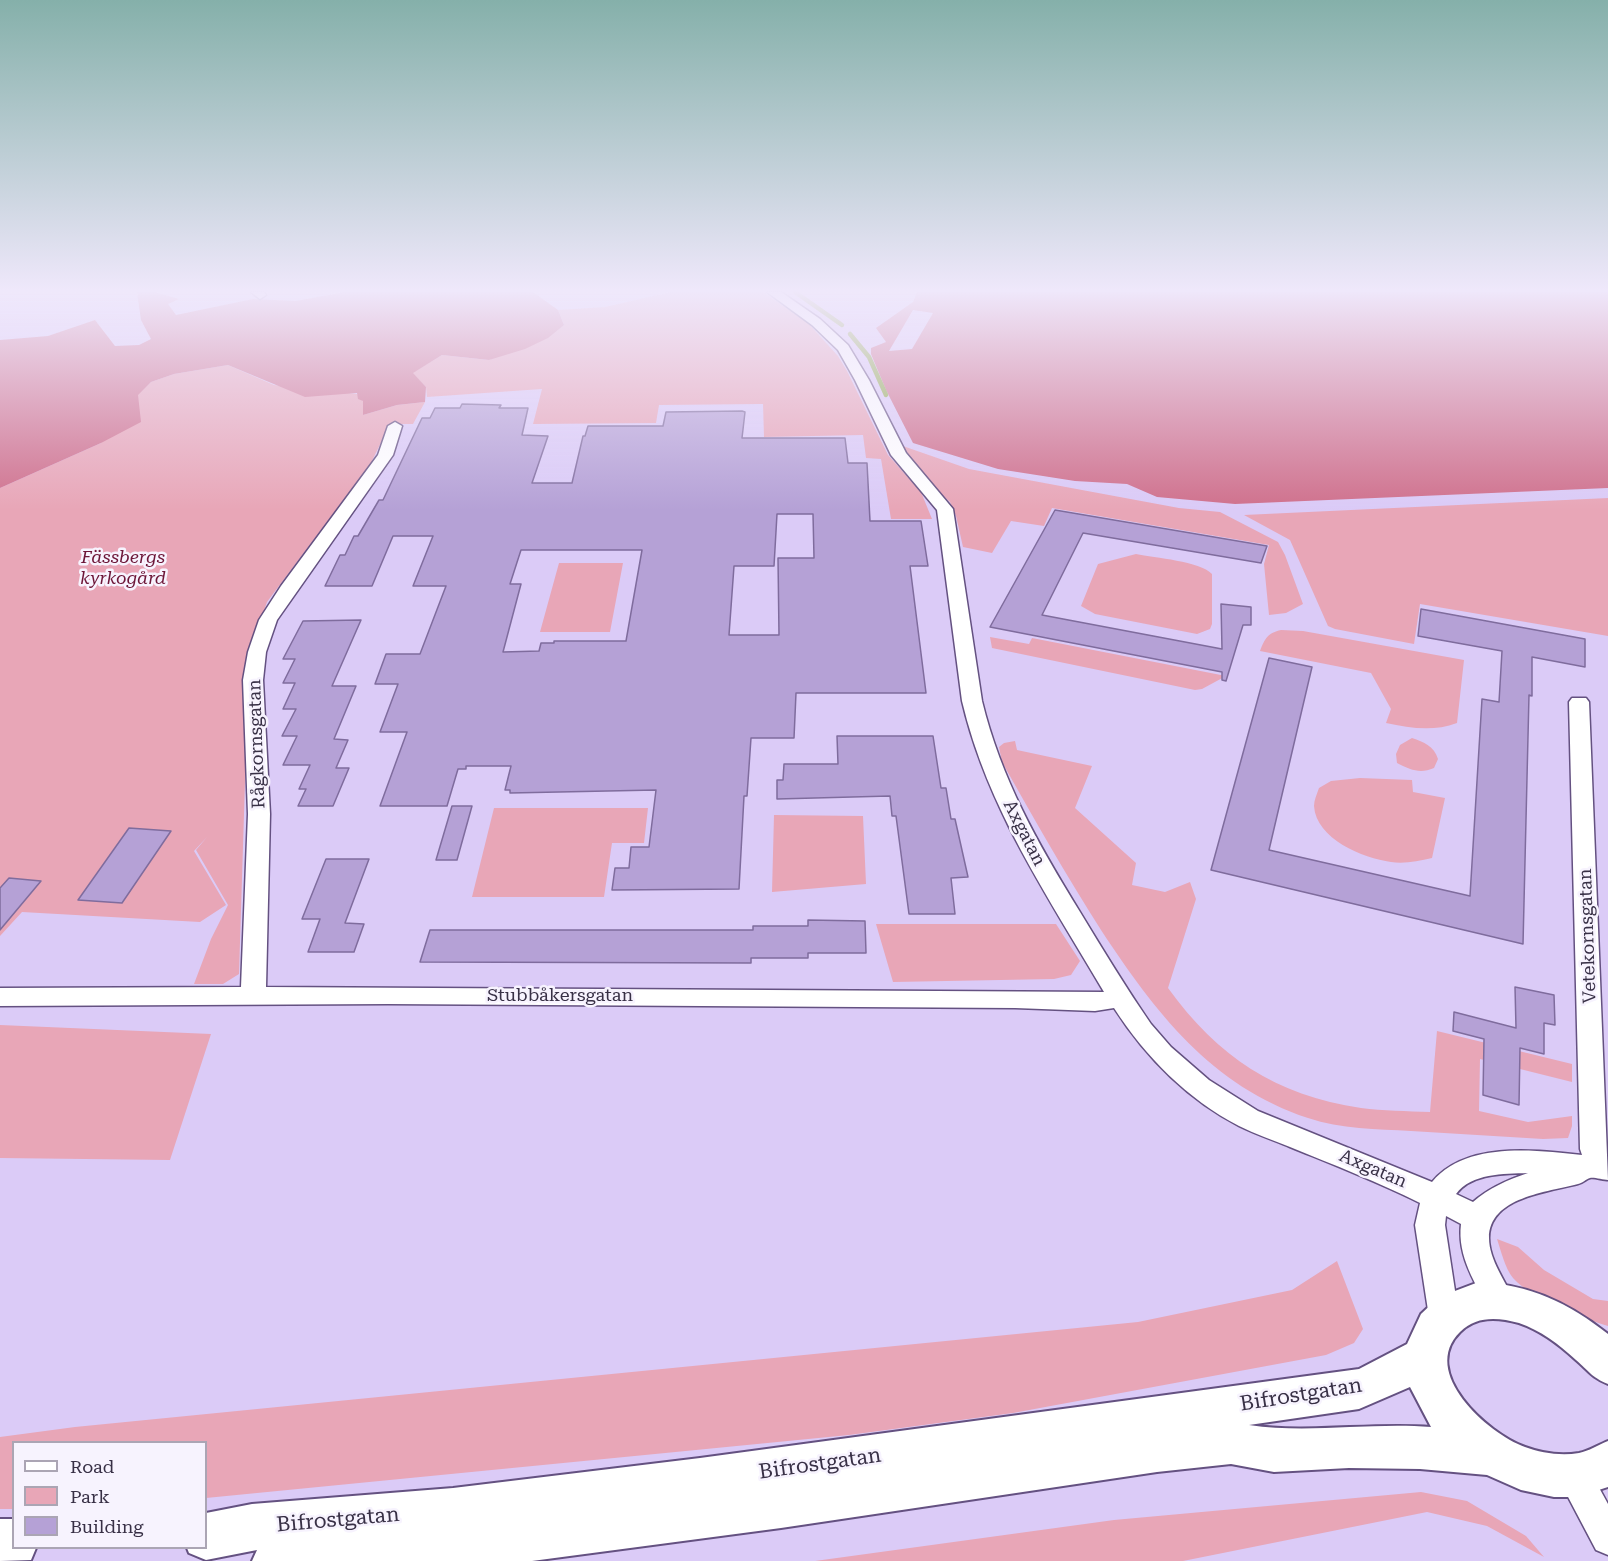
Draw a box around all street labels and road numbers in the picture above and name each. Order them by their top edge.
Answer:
street label: Rågkornsgatan [244,679,270,809]
street label: Axgatan [998,796,1050,870]
street label: Vetekornsgatan [1575,868,1601,1004]
street label: Stubbåkersgatan [487,985,633,1007]
street label: Axgatan [1336,1145,1410,1193]
street label: Bifrostgatan [1238,1373,1364,1417]
street label: Bifrostgatan [757,1443,883,1485]
street label: Bifrostgatan [275,1502,401,1538]

